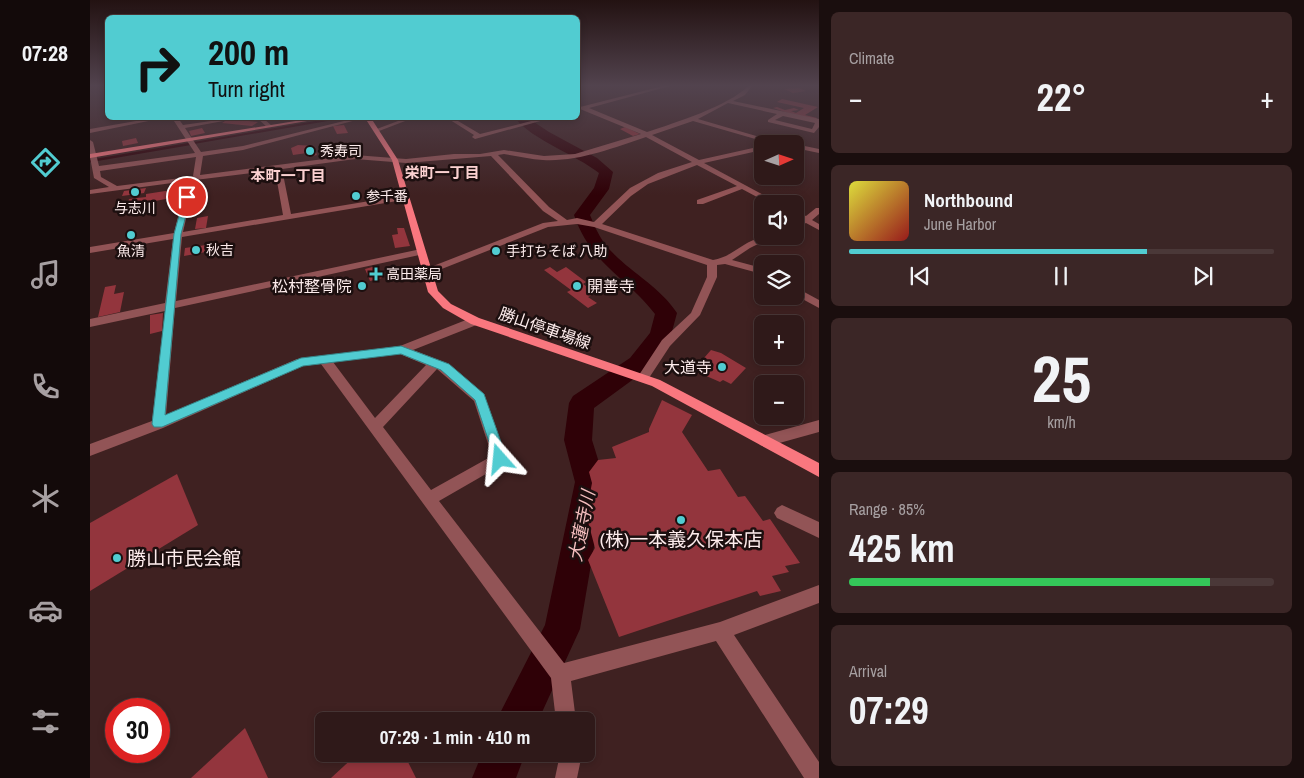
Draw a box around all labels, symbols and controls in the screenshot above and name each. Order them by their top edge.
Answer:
text: 200 m [208,29,289,76]
icon: right [125,35,190,100]
text: 07:28 [22,38,68,68]
text: Climate [849,47,894,69]
text: 22° [1037,72,1086,123]
text: Turn right [208,74,285,104]
text: − [849,79,862,117]
text: + [1261,79,1274,117]
north arrow [754,135,804,185]
map controls [754,135,804,425]
place label: 秀寿司 [320,142,362,160]
icon: directions [28,145,63,180]
marker: 秀寿司 [304,145,316,157]
district label: 栄町一丁目 [404,162,480,183]
district label: 本町一丁目 [250,165,326,186]
pin [166,176,208,218]
icon: arrive [173,183,201,211]
marker: 与志川 [129,186,141,198]
place label: 参千番 [366,187,408,205]
text: Northbound [924,187,1013,213]
marker: 参千番 [350,190,362,202]
button: sound [754,195,804,245]
place label: 与志川 [114,199,156,217]
text: June Harbor [924,213,996,235]
marker: 魚清 [125,229,137,241]
place label: 秋吉 [206,241,234,259]
place label: 魚清 [117,242,145,260]
place label: 手打ちそば 八助 [506,242,607,260]
marker: 秋吉 [190,244,202,256]
marker: 手打ちそば 八助 [490,245,502,257]
button: layers [754,255,804,305]
icon: music [28,257,63,292]
icon: previous [906,262,934,290]
icon: pause [1047,262,1075,290]
icon: next [1189,262,1217,290]
place label: 高田薬局 [386,265,442,283]
marker: 高田薬局 [370,268,382,280]
place label: 松村整骨院 [272,275,352,297]
place label: 開善寺 [587,275,635,297]
marker: 松村整骨院 [356,280,368,292]
marker: 開善寺 [571,280,583,292]
street label: 勝山停車場線 [496,302,594,354]
button: + [754,315,804,365]
text: 25 [1032,335,1091,422]
place label: 大道寺 [664,356,712,378]
marker: 大道寺 [716,361,728,373]
icon: phone [28,369,63,404]
button: − [754,375,804,425]
text: km/h [1047,411,1076,433]
position arrow [473,432,525,484]
icon: climate [28,481,63,516]
water label: 大蓮寺川 [562,486,601,564]
text: Range · 85% [849,498,925,520]
marker: (株)一本義久保本店 [675,514,687,526]
text: 425 km [849,523,955,574]
place label: (株)一本義久保本店 [600,526,762,552]
place label: 勝山市民会館 [127,545,241,571]
marker: 勝山市民会館 [111,552,123,564]
icon: car [28,593,63,628]
text: Arrival [849,660,887,682]
text: 07:29 [849,685,929,736]
speed limit sign: 30 [105,698,170,763]
icon: filters [28,704,63,739]
text: 07:29 · 1 min · 410 m [380,724,530,750]

